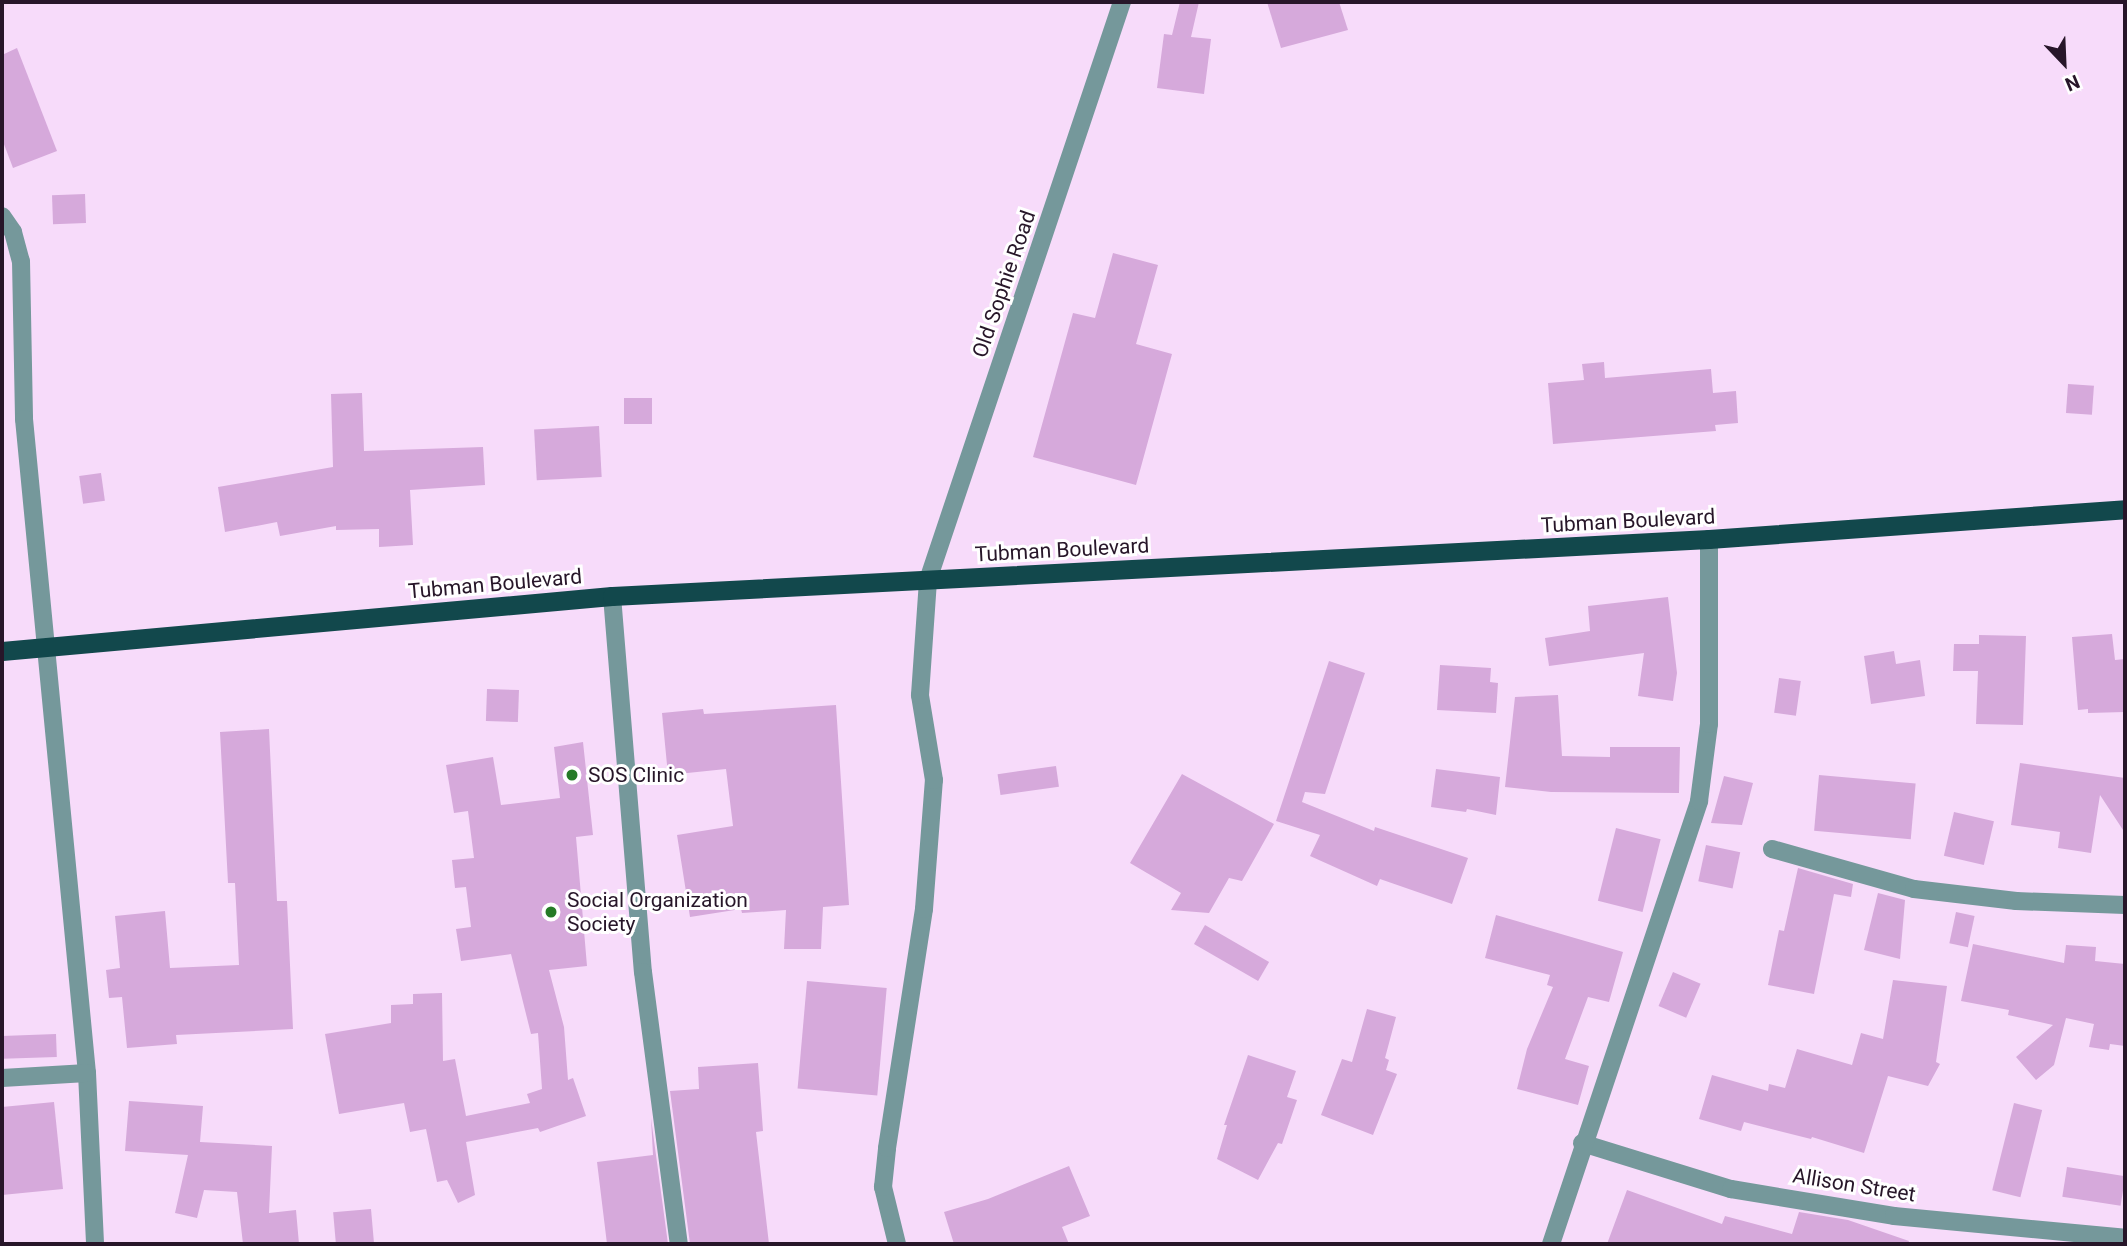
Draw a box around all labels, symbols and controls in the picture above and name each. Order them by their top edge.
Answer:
north arrow [2029,28,2099,98]
text: N [2062,70,2083,96]
street label: Old Sophie Road [967,207,1041,361]
street label: Tubman Boulevard [1540,504,1716,538]
street label: Tubman Boulevard [974,533,1150,567]
street label: Tubman Boulevard [407,564,583,604]
place label: SOS Clinic [588,762,684,788]
marker: SOS Clinic [562,765,582,785]
place label: Social Organization Society [567,887,748,937]
marker: Social Organization Society [541,902,561,922]
street label: Allison Street [1791,1163,1917,1207]

